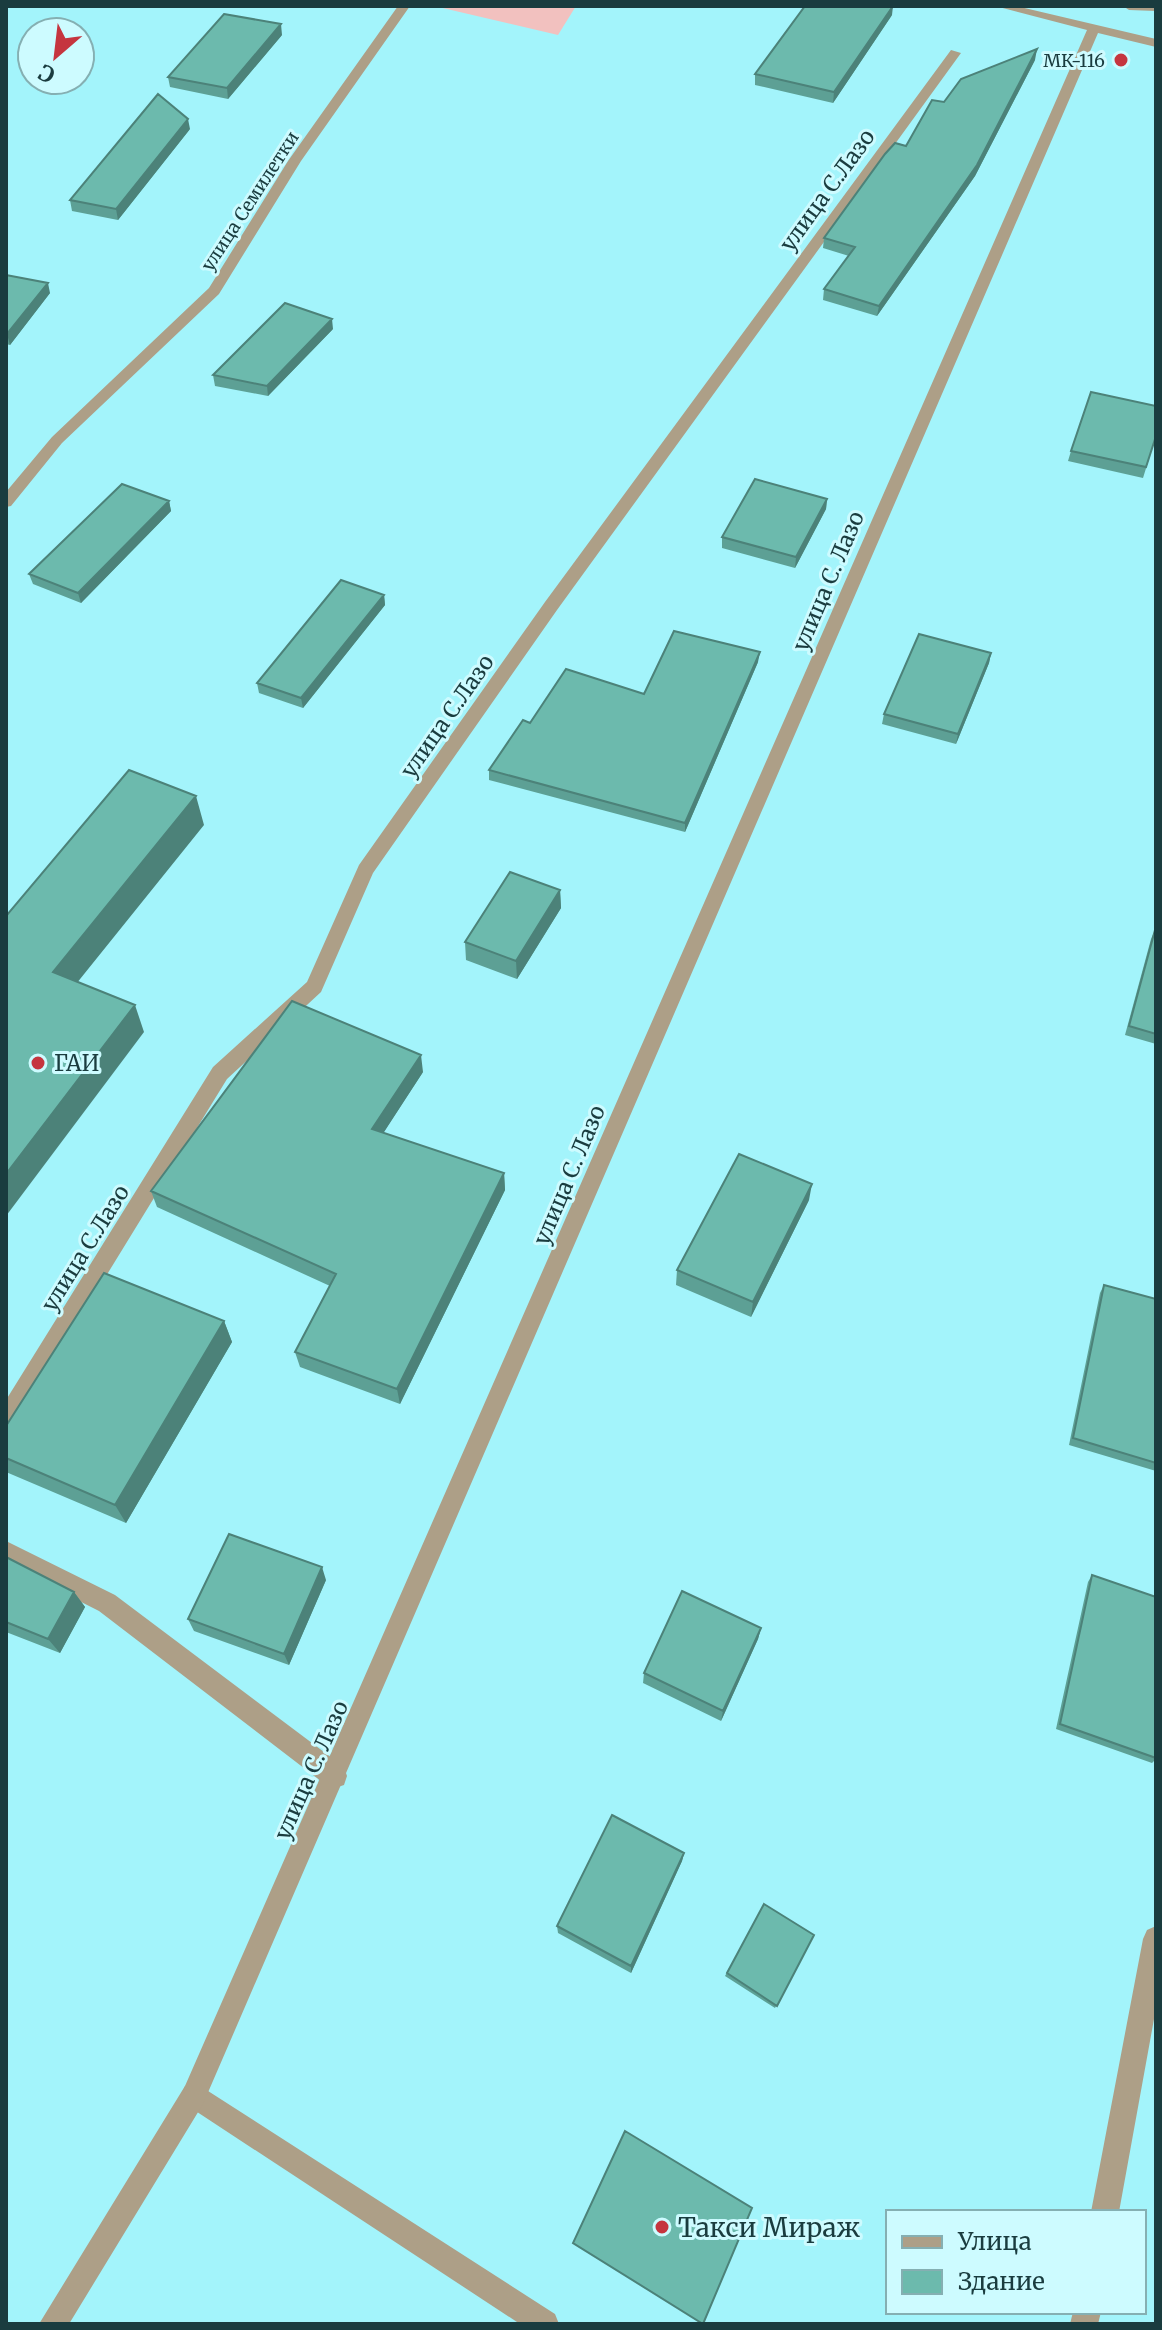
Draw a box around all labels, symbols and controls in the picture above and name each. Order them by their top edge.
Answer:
north arrow [16,16,96,96]
place label: МК-116 [1043,49,1105,72]
marker: МК-116 [1112,51,1130,69]
text: С [34,58,60,89]
street label: улица С.Лазо [773,123,881,256]
street label: улица Семилетки [196,127,304,275]
street label: улица С. Лазо [786,507,870,655]
street label: улица С.Лазо [394,649,500,783]
place label: ГАИ [54,1049,99,1077]
marker: ГАИ [29,1054,47,1072]
street label: улица С. Лазо [527,1101,611,1249]
street label: улица С.Лазо [35,1179,135,1316]
street label: улица С. Лазо [268,1696,354,1844]
legend [886,2210,1146,2314]
place label: Такси Мираж [678,2211,861,2244]
marker: Такси Мираж [653,2218,671,2236]
text: Улица [957,2226,1032,2257]
text: Здание [958,2266,1045,2297]

